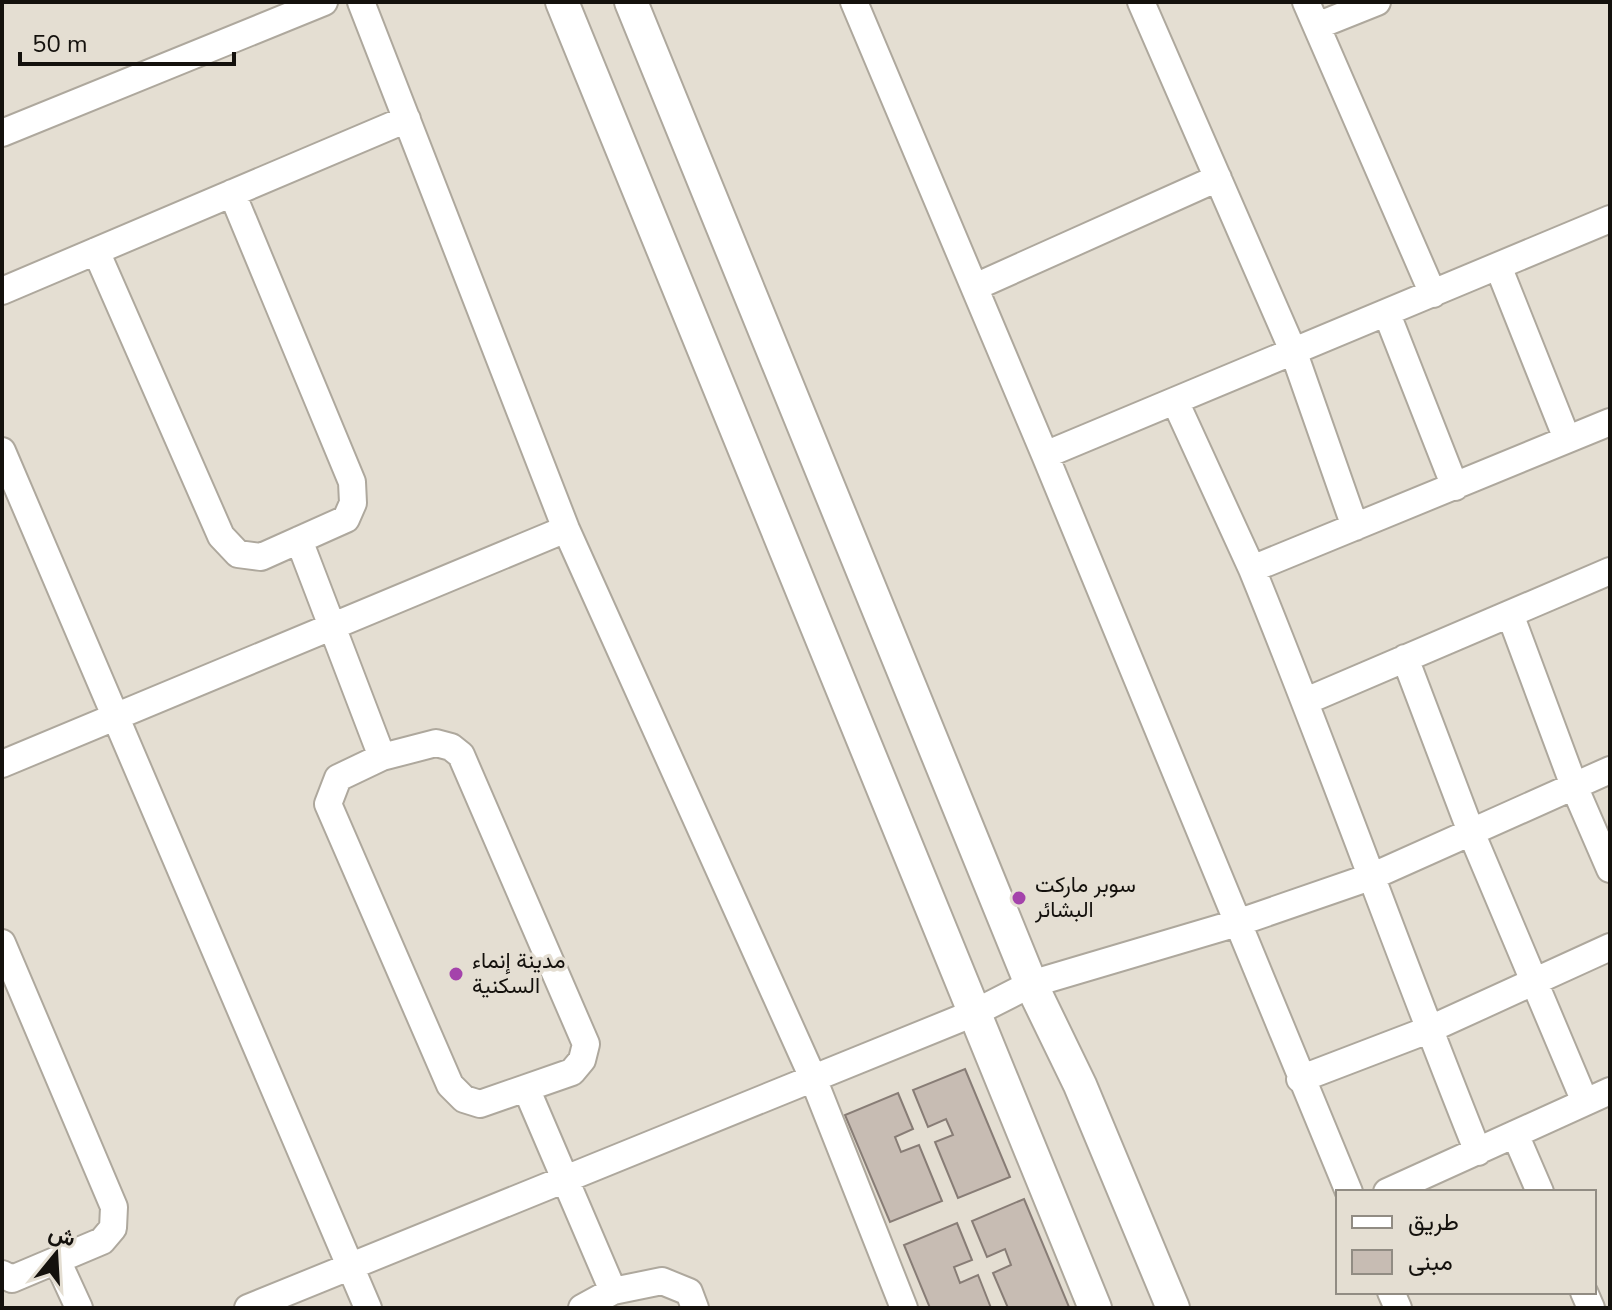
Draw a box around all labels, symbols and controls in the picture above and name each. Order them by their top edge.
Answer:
scale bar [20,16,234,66]
text: 50 m [32,28,88,60]
place label: سوبر ماركت البشائر [1034,870,1136,925]
marker: سوبر ماركت البشائر [1010,889,1028,907]
place label: مدينة إنماء السكنية [472,946,565,1001]
marker: مدينة إنماء السكنية [447,965,465,983]
legend [1336,1190,1596,1294]
text: طريق [1408,1206,1459,1238]
north arrow [16,1214,96,1294]
text: ش [45,1218,79,1254]
text: مبنى [1408,1246,1453,1278]

